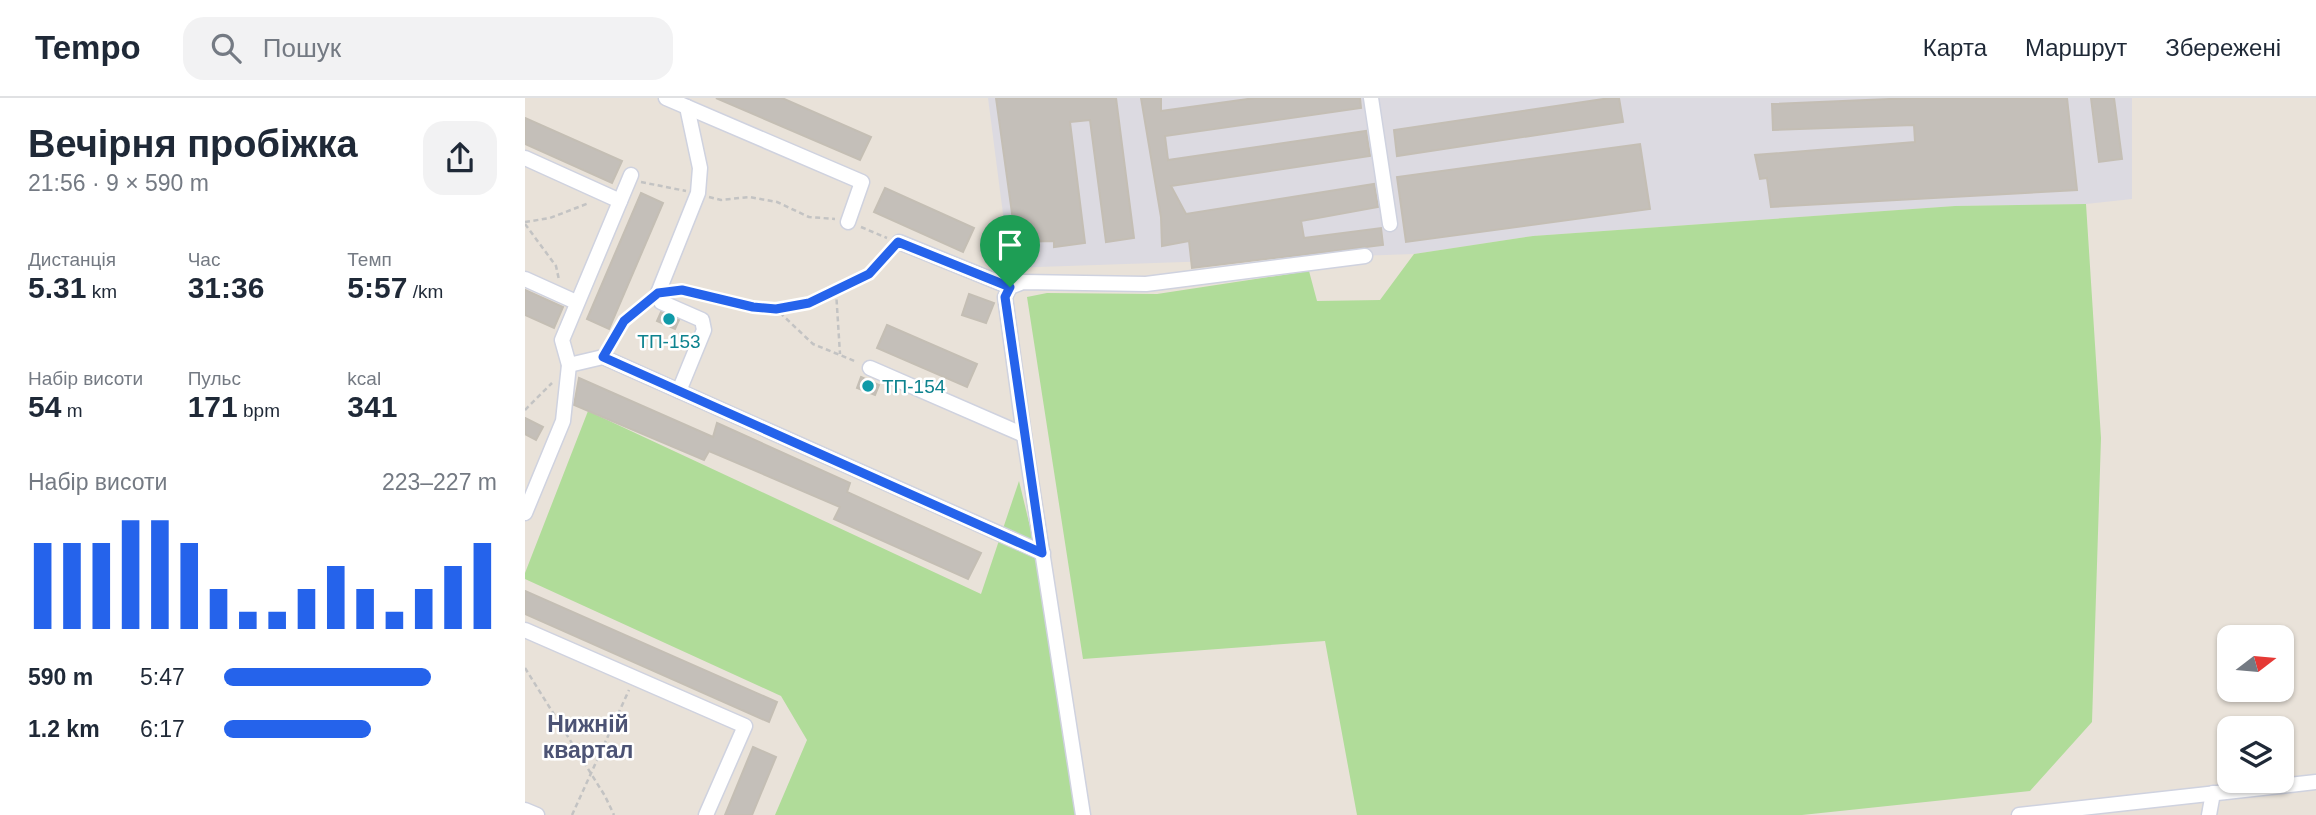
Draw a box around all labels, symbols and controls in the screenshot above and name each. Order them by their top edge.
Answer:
search box [183,17,673,80]
text: Tempo [35,29,141,66]
icon: search [207,29,245,67]
text: Пошук [263,33,341,63]
text: Карта [1923,34,1987,61]
text: Маршрут [2025,34,2127,61]
text: Збережені [2165,34,2281,61]
button: share [423,121,497,195]
text: Вечірня пробіжка [28,123,358,165]
text: 21:56 · 9 × 590 m [28,170,209,196]
pin [980,215,1040,287]
icon: arrive [991,226,1029,264]
text: Дистанція [28,249,116,270]
text: Час [188,249,220,270]
text: Темп [347,249,392,270]
text: 5.31 [28,271,86,304]
text: 31:36 [188,271,264,304]
text: 5:57 [347,271,407,304]
text: km [86,281,117,302]
text: /km [407,281,443,302]
marker: ТП-153 [661,311,677,327]
place label: ТП-153 [637,331,701,352]
text: Набір висоти [28,368,143,389]
text: Пульс [188,368,241,389]
text: kcal [347,368,381,389]
place label: ТП-154 [882,376,946,397]
marker: ТП-154 [860,378,876,394]
text: 54 [28,390,61,423]
text: 171 [188,390,238,423]
text: 341 [347,390,397,423]
text: m [61,400,82,421]
text: bpm [238,400,280,421]
text: Набір висоти [28,469,167,495]
text: 223–227 m [382,469,497,495]
north arrow [2217,625,2294,702]
map controls [2217,625,2294,793]
text: 590 m [28,664,93,690]
text: 5:47 [140,664,185,690]
district label: Нижній квартал [543,711,633,763]
text: 1.2 km [28,716,100,742]
text: 6:17 [140,716,185,742]
button: layers [2217,716,2294,793]

